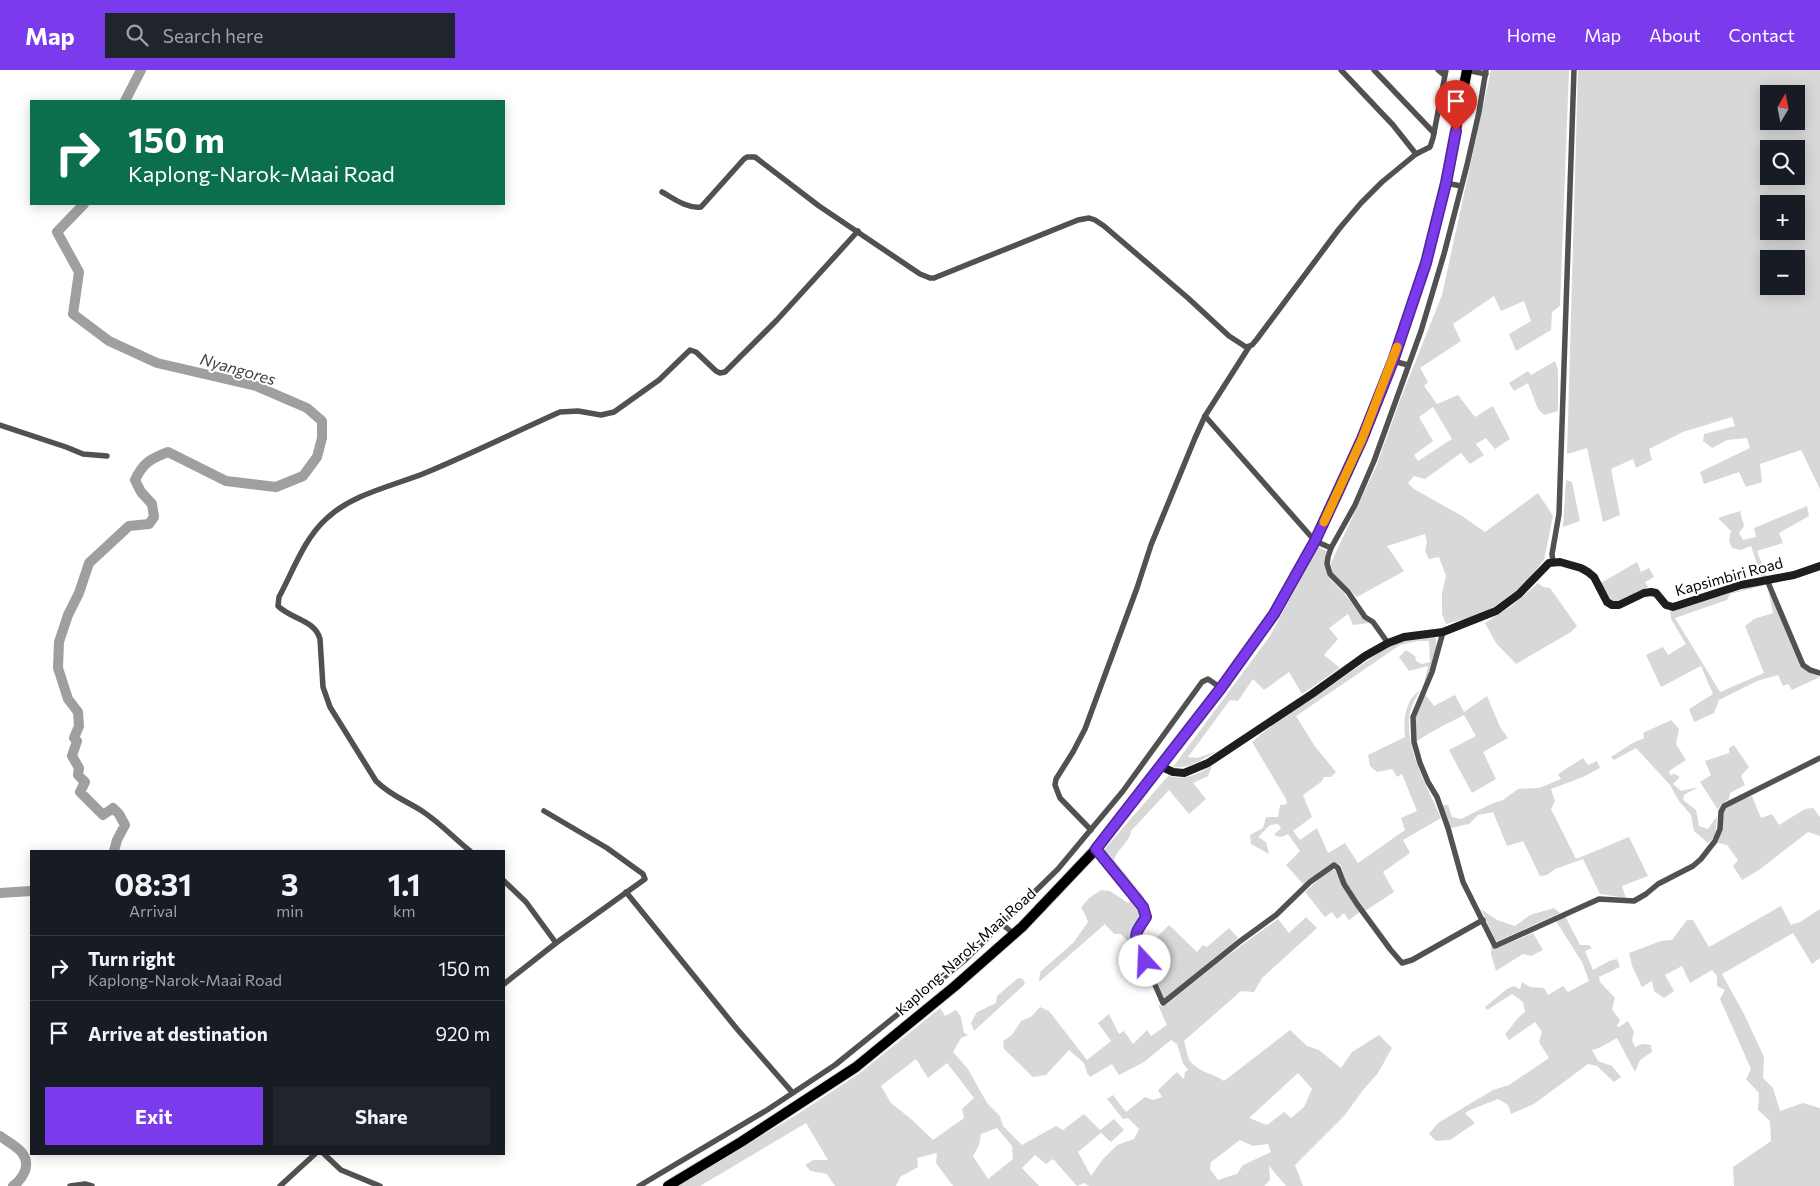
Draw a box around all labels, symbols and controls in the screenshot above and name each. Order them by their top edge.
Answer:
search box [105,13,455,58]
text: Map [25,21,75,50]
icon: search [123,21,151,49]
text: Search here [163,24,263,47]
text: Home [1507,24,1556,46]
text: Map [1584,24,1621,46]
text: About [1649,24,1701,46]
text: Contact [1729,24,1795,46]
pin [1435,80,1477,131]
north arrow [1760,85,1805,130]
map controls [1760,85,1805,295]
icon: arrive [1442,87,1470,115]
text: 150 m [128,117,225,160]
icon: right [45,120,110,185]
button: search [1760,140,1805,185]
text: Kaplong-Narok-Maai Road [128,160,395,187]
button: + [1760,195,1805,240]
button: − [1760,250,1805,295]
water label: Nyangores [198,349,278,388]
street label: Kapsimbiri Road [1673,553,1785,599]
text: 08:31 [114,865,192,902]
text: 3 [281,865,299,902]
text: 1.1 [388,865,421,902]
street label: Kaplong-Narok-Maai Road [892,884,1039,1019]
text: Arrival [129,901,177,920]
text: min [276,901,303,920]
text: km [393,901,416,920]
position arrow [1118,934,1170,986]
text: Turn right [88,947,175,970]
icon: right [45,954,73,982]
text: 150 m [438,957,490,980]
text: Kaplong-Narok-Maai Road [88,970,282,989]
icon: arrive [45,1019,73,1047]
text: Arrive at destination [88,1022,268,1045]
text: 920 m [435,1022,490,1045]
button: Exit [45,1087,263,1145]
button: Share [273,1087,490,1145]

